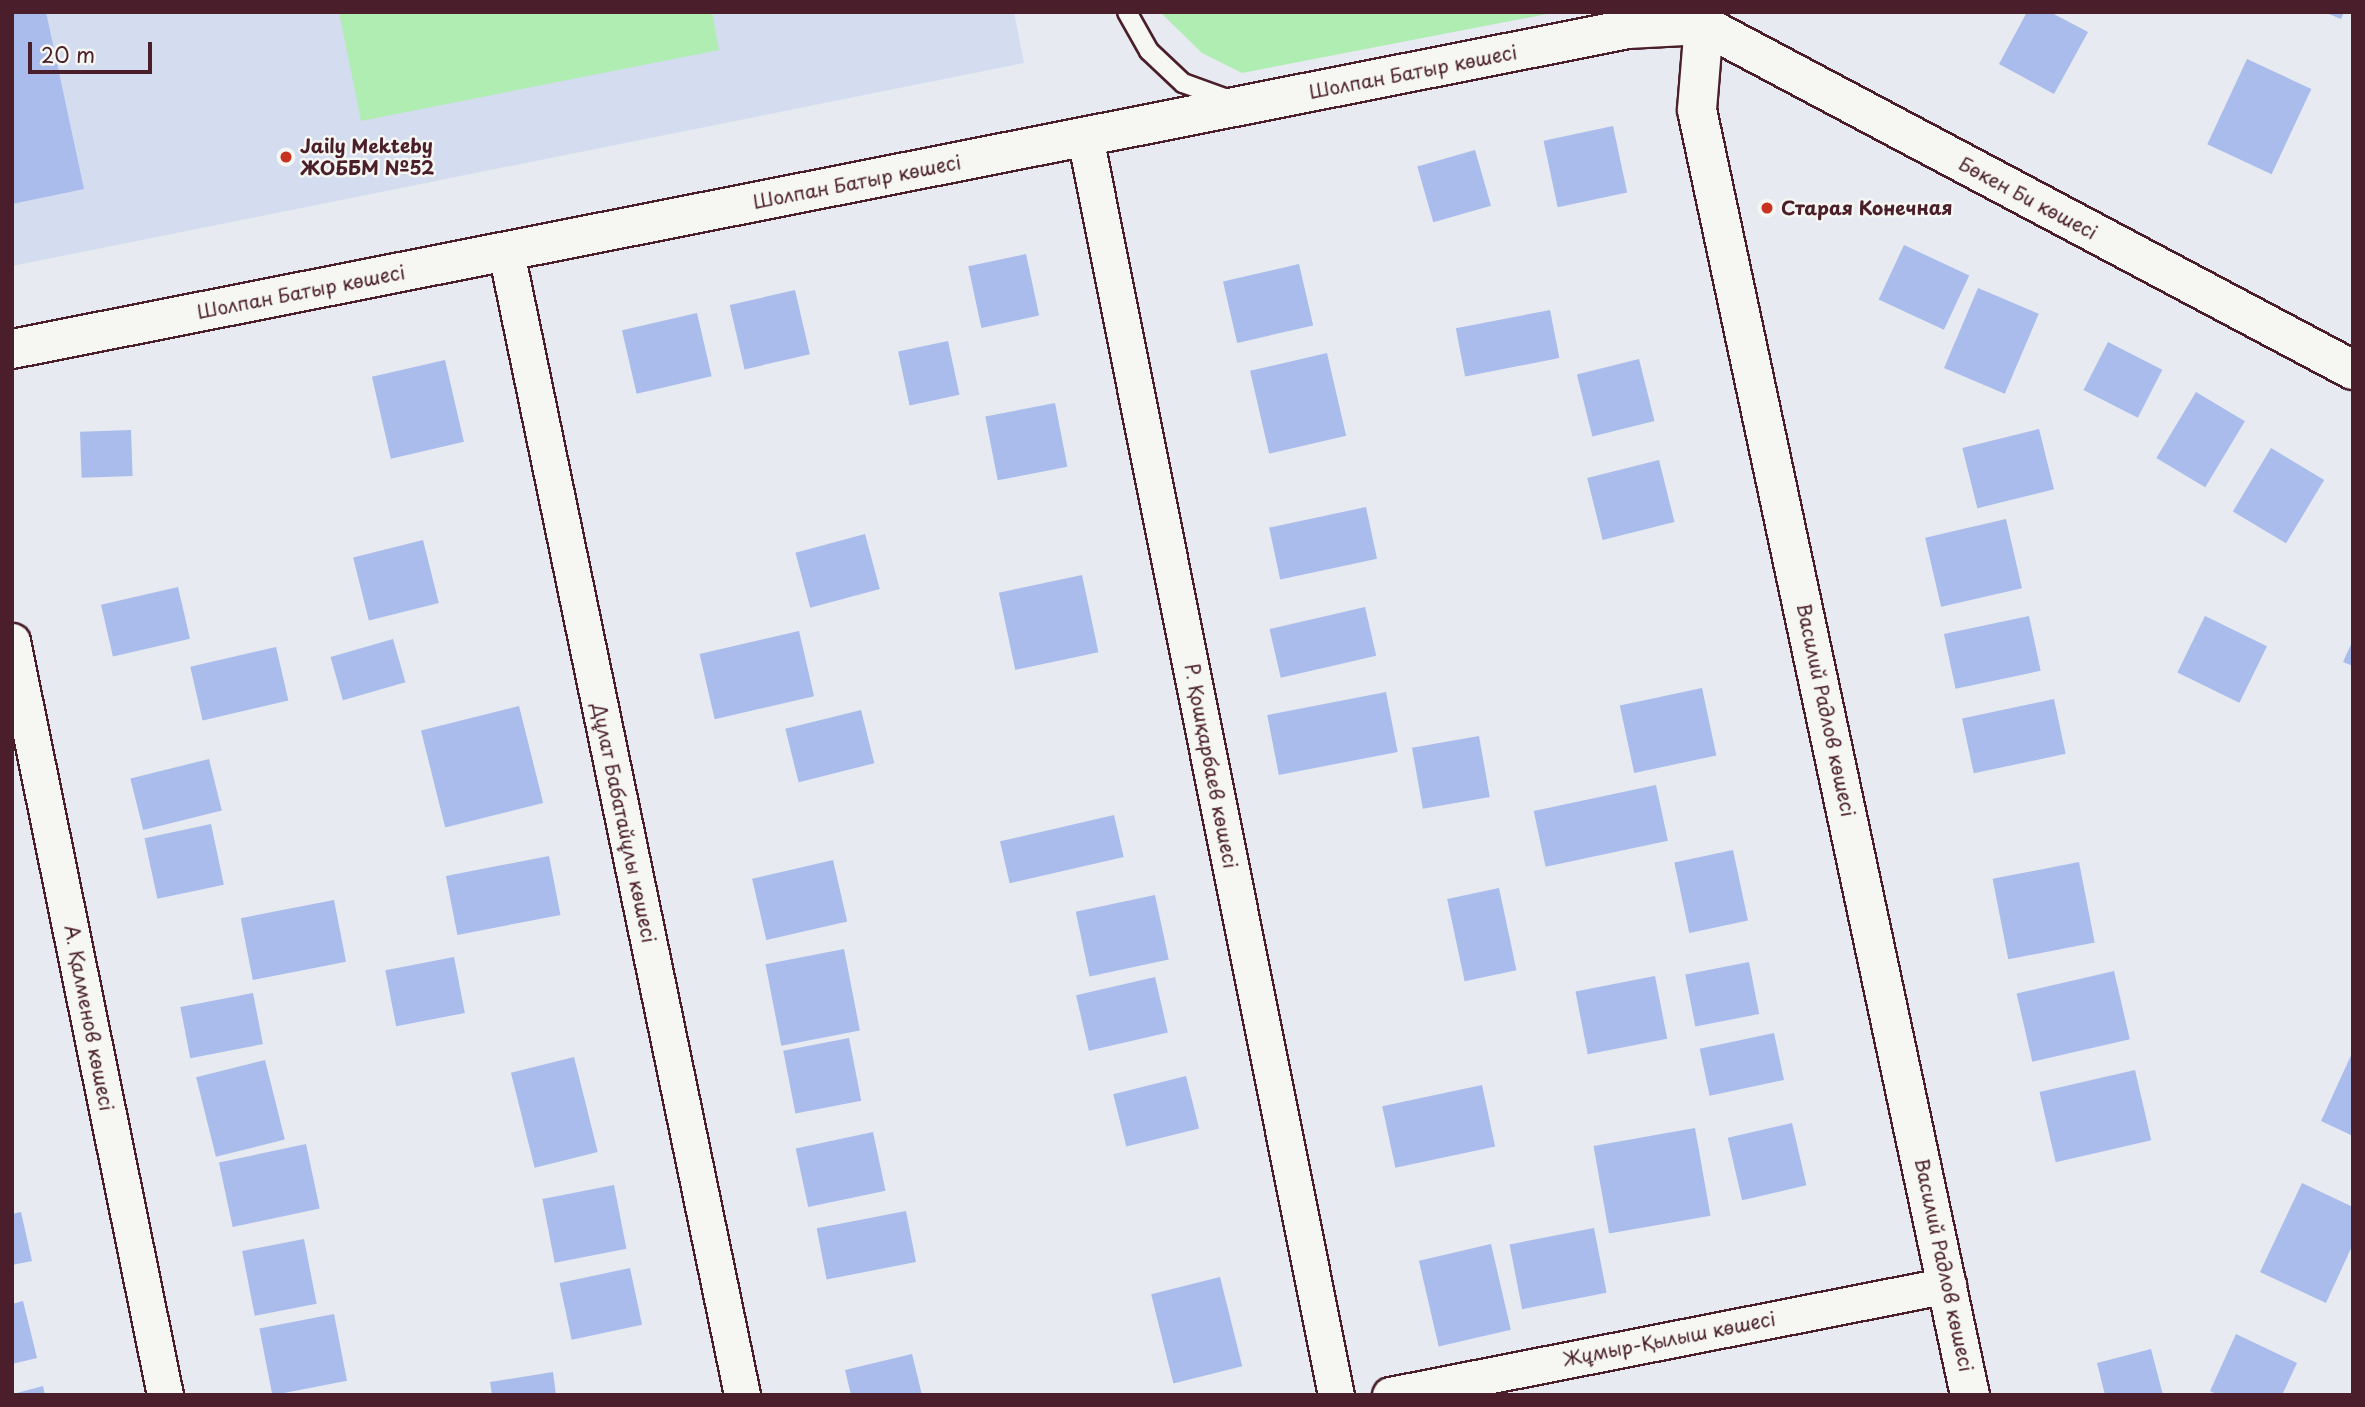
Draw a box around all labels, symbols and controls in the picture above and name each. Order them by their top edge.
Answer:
scale bar [32,28,156,72]
text: 20 m [41,38,95,70]
street label: Шолпан Батыр көшесі [1307,41,1519,103]
place label: Jaily Mekteby ЖОББМ №52 [300,135,434,179]
marker: Jaily Mekteby ЖОББМ №52 [278,149,294,165]
street label: Шолпан Батыр көшесі [751,151,963,213]
street label: Бөкен Би көшесі [1954,151,2102,245]
place label: Старая Конечная [1781,197,1953,219]
marker: Старая Конечная [1759,200,1775,216]
street label: Шолпан Батыр көшесі [195,261,407,323]
street label: Василий Радлов көшесі [1792,601,1860,819]
street label: Р. Қошқарбаев көшесі [1180,661,1242,871]
street label: Дұлат Бабатайұлы көшесі [587,701,661,945]
street label: А. Қалменов көшесі [60,923,118,1113]
street label: Василий Радлов көшесі [1910,1156,1978,1374]
street label: Жұмыр-Қылыш көшесі [1560,1307,1778,1371]

